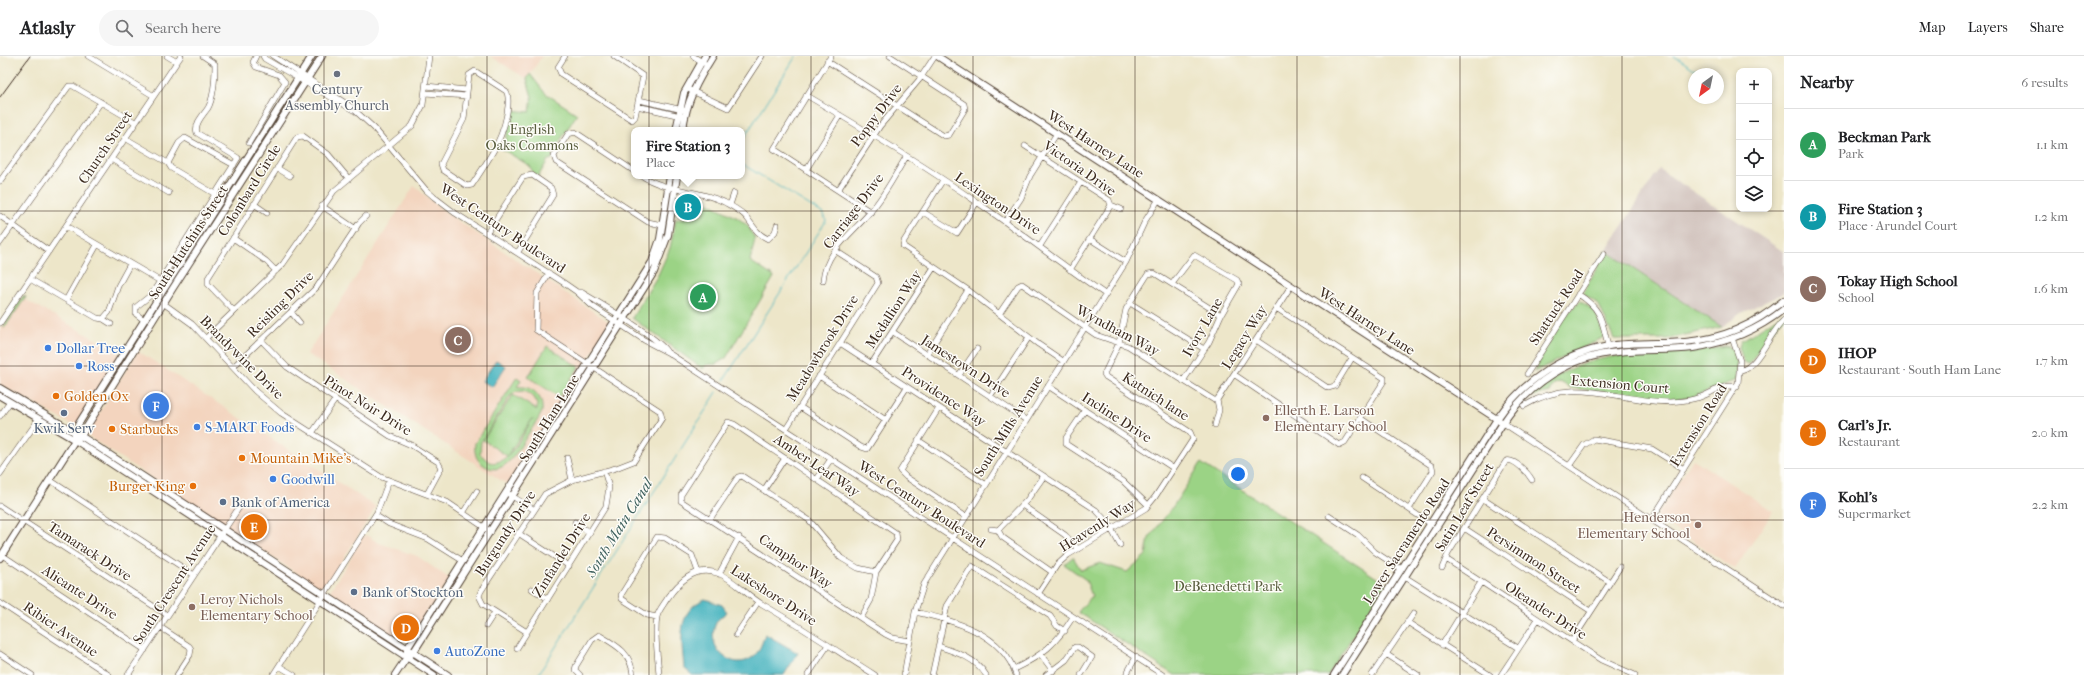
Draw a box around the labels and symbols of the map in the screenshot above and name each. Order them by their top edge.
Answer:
north arrow [1688,68,1724,104]
marker: Century Assembly Church [332,69,342,79]
street label: Poppy Drive [847,80,906,150]
place label: Century Assembly Church [284,81,389,114]
street label: West Harney Lane [1043,106,1147,182]
street label: Church Street [75,107,136,187]
park label: English Oaks Commons [486,121,578,154]
street label: Victoria Drive [1039,136,1119,200]
street label: Colombard Circle [214,141,285,239]
street label: Lexington Drive [952,168,1044,238]
street label: Carriage Drive [820,170,887,252]
street label: West Century Boulevard [436,179,569,277]
street label: South Hutchins Street [145,182,232,303]
pin: B [675,192,701,222]
street label: Medallion Way [862,266,925,352]
street label: Shattuck Road [1526,266,1587,348]
street label: Reisling Drive [244,268,317,341]
pin: A [690,282,716,312]
street label: West Harney Lane [1314,283,1418,359]
street label: Meadowbrook Drive [783,292,862,405]
street label: Ivory Lane [1179,295,1226,360]
street label: Wyndham Way [1072,301,1163,360]
street label: Legacy Way [1218,302,1271,372]
street label: Brandywine Drive [196,312,287,403]
pin: C [445,325,471,355]
street label: Jamestown Drive [917,331,1013,402]
place label: Dollar Tree [56,340,125,357]
marker: Dollar Tree [43,343,53,353]
place label: Ross [87,358,114,375]
marker: Ross [74,361,84,371]
street label: Providence Way [898,363,990,430]
street label: Katnich lane [1119,369,1192,424]
street label: South Ham Lane [516,371,583,465]
street label: Pinot Noir Drive [321,372,415,439]
street label: Extension Court [1570,372,1670,397]
street label: South Mills Avenue [970,373,1046,480]
street label: Extension Road [1666,380,1731,470]
place label: Golden Ox [64,388,129,405]
street label: Incline Drive [1079,389,1155,446]
marker: Golden Ox [51,391,61,401]
pin: F [143,391,169,421]
place label: Ellerth E. Larson Elementary School [1274,402,1387,435]
marker: Kwik Serv [59,408,69,418]
marker: Ellerth E. Larson Elementary School [1261,413,1271,423]
place label: S-MART Foods [205,419,294,436]
place label: Kwik Serv [33,420,96,437]
place label: Starbucks [120,421,178,438]
marker: S-MART Foods [192,422,202,432]
marker: Starbucks [107,424,117,434]
street label: Amber Leaf Way [770,430,863,501]
place label: Mountain Mike's [250,450,351,467]
marker: Mountain Mike's [237,453,247,463]
street label: West Century Boulevard [854,456,989,552]
street label: Satin Leaf Street [1431,460,1498,555]
your location [1228,464,1248,484]
place label: Goodwill [281,471,335,488]
marker: Goodwill [268,474,278,484]
water label: South Main Canal [581,474,658,581]
street label: Lower Sacramento Road [1359,475,1454,607]
place label: Burger King [109,478,186,495]
marker: Burger King [188,481,198,491]
street label: Burgundy Drive [471,487,539,579]
place label: Bank of America [231,494,330,511]
street label: Heavenly Way [1056,495,1139,556]
marker: Bank of America [218,497,228,507]
place label: Henderson Elementary School [1577,509,1690,542]
street label: Zinfandel Drive [529,510,594,601]
pin: E [241,512,267,542]
street label: Tamarack Drive [45,518,135,585]
marker: Henderson Elementary School [1693,520,1703,530]
street label: South Crescent Avenue [129,521,220,647]
street label: Persimmon Street [1484,524,1584,597]
street label: Camphor Way [756,531,836,593]
street label: Alicante Drive [38,561,121,623]
street label: Lakeshore Drive [728,561,820,629]
park label: DeBenedetti Park [1174,578,1283,595]
street label: Oleander Drive [1502,578,1590,643]
place label: Bank of Stockton [362,584,463,601]
marker: Bank of Stockton [349,587,359,597]
place label: Leroy Nichols Elementary School [200,591,313,624]
street label: Ribier Avenue [20,598,101,661]
marker: Leroy Nichols Elementary School [187,602,197,612]
pin: D [393,613,419,643]
place label: AutoZone [444,643,505,660]
marker: AutoZone [432,646,442,656]

